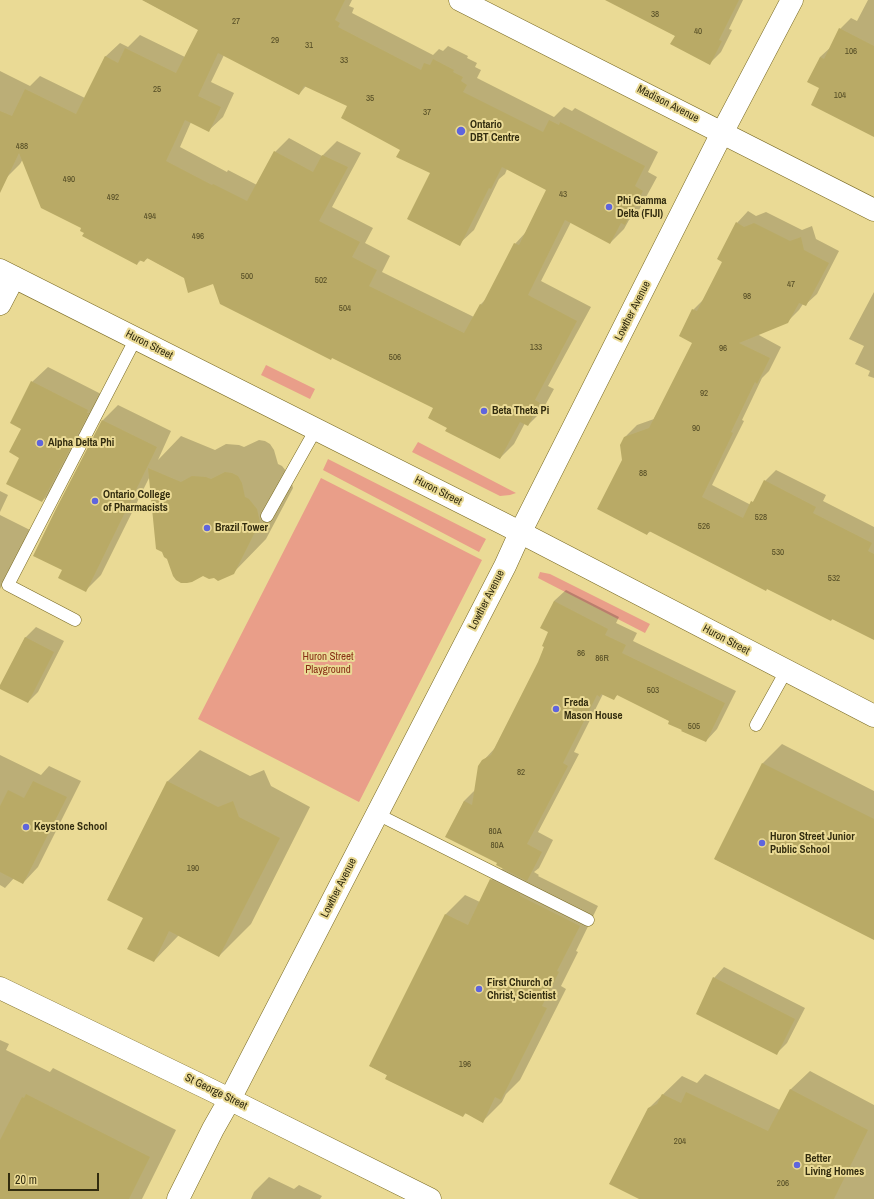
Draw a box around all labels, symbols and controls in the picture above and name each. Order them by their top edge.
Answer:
house number: 38 [651,10,659,20]
house number: 27 [232,17,240,27]
house number: 40 [694,27,702,37]
house number: 29 [271,36,279,46]
house number: 31 [305,41,313,51]
house number: 106 [845,47,857,57]
house number: 33 [340,56,348,66]
street label: Madison Avenue [635,83,701,125]
house number: 25 [153,85,161,95]
house number: 104 [834,91,846,101]
house number: 35 [366,94,374,104]
house number: 37 [423,108,431,118]
place label: Ontario DBT Centre [470,118,520,144]
marker: Ontario DBT Centre [455,125,467,137]
house number: 488 [16,142,28,152]
house number: 490 [63,175,75,185]
house number: 43 [559,190,567,200]
house number: 492 [107,193,119,203]
place label: Phi Gamma Delta (FIJI) [617,194,667,220]
marker: Phi Gamma Delta (FIJI) [604,202,614,212]
house number: 494 [144,212,156,222]
house number: 496 [192,232,204,242]
house number: 500 [241,272,253,282]
house number: 502 [315,276,327,286]
street label: Lowther Avenue [612,279,654,343]
house number: 47 [787,280,795,290]
house number: 98 [743,292,751,302]
house number: 504 [339,304,351,314]
street label: Huron Street [123,328,175,362]
house number: 133 [530,343,542,353]
house number: 96 [719,344,727,354]
house number: 506 [389,353,401,363]
house number: 92 [700,389,708,399]
place label: Beta Theta Pi [492,404,549,418]
marker: Beta Theta Pi [479,406,489,416]
house number: 90 [692,424,700,434]
place label: Alpha Delta Phi [48,436,114,450]
marker: Alpha Delta Phi [35,438,45,448]
house number: 88 [639,469,647,479]
street label: Huron Street [412,474,464,508]
place label: Ontario College of Pharmacists [103,488,170,514]
marker: Ontario College of Pharmacists [90,496,100,506]
house number: 528 [755,513,767,523]
place label: Brazil Tower [215,521,268,535]
house number: 526 [698,522,710,532]
marker: Brazil Tower [202,523,212,533]
house number: 530 [772,548,784,558]
street label: Lowther Avenue [466,568,508,632]
house number: 532 [828,574,840,584]
street label: Huron Street [700,622,752,658]
house number: 86 [577,649,585,659]
park label: Huron Street Playground [302,650,354,676]
house number: 86R [595,654,609,664]
house number: 503 [647,686,659,696]
place label: Freda Mason House [564,696,623,722]
marker: Freda Mason House [551,704,561,714]
house number: 505 [688,722,700,732]
house number: 82 [517,768,525,778]
place label: Keystone School [34,820,107,834]
marker: Keystone School [21,822,31,832]
house number: 80A [488,827,502,837]
place label: Huron Street Junior Public School [770,830,855,856]
marker: Huron Street Junior Public School [757,838,767,848]
house number: 80A [490,841,504,851]
street label: Lowther Avenue [318,856,360,920]
house number: 190 [187,864,199,874]
place label: First Church of Christ, Scientist [487,976,556,1002]
marker: First Church of Christ, Scientist [474,984,484,994]
house number: 196 [459,1060,471,1070]
street label: St George Street [183,1071,249,1113]
house number: 204 [674,1137,686,1147]
place label: Better Living Homes [805,1152,864,1178]
marker: Better Living Homes [792,1160,802,1170]
scale bar [10,1165,101,1191]
text: 20 m [15,1172,37,1188]
house number: 206 [777,1179,789,1189]

